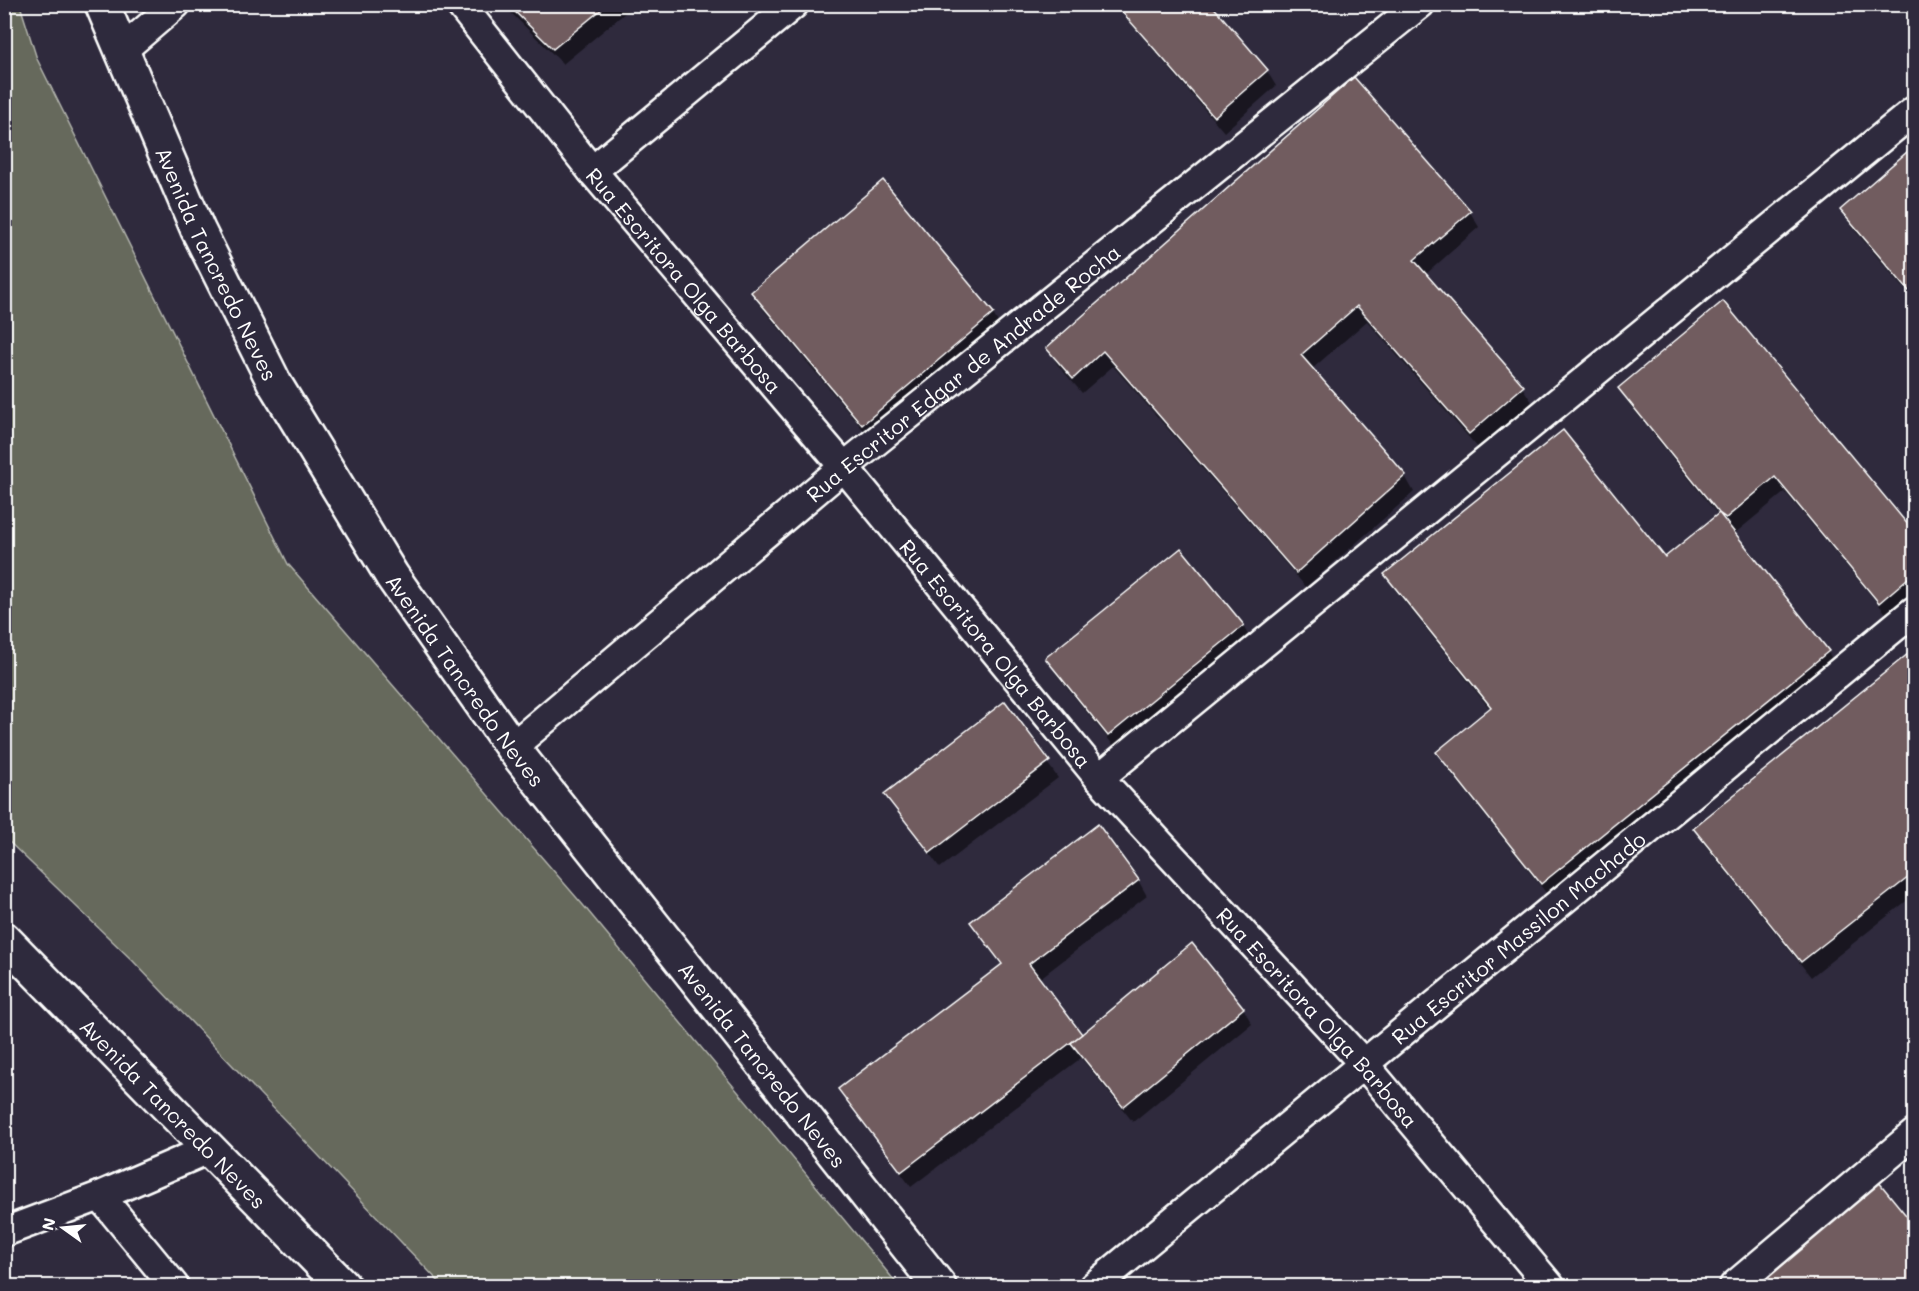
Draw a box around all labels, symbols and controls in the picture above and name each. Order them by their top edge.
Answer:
street label: Avenida Tancredo Neves [151,143,284,385]
street label: Rua Escritora Olga Barbosa [581,161,788,398]
street label: Rua Escritor Edgar de Andrade Rocha [800,237,1125,507]
street label: Rua Escritora Olga Barbosa [895,533,1098,773]
street label: Avenida Tancredo Neves [381,568,551,792]
street label: Rua Escritor Massilon Machado [1385,825,1650,1050]
street label: Rua Escritora Olga Barbosa [1211,901,1425,1133]
street label: Avenida Tancredo Neves [673,956,853,1173]
street label: Avenida Tancredo Neves [75,1012,273,1214]
north arrow [33,1198,93,1258]
text: N [36,1215,60,1233]

